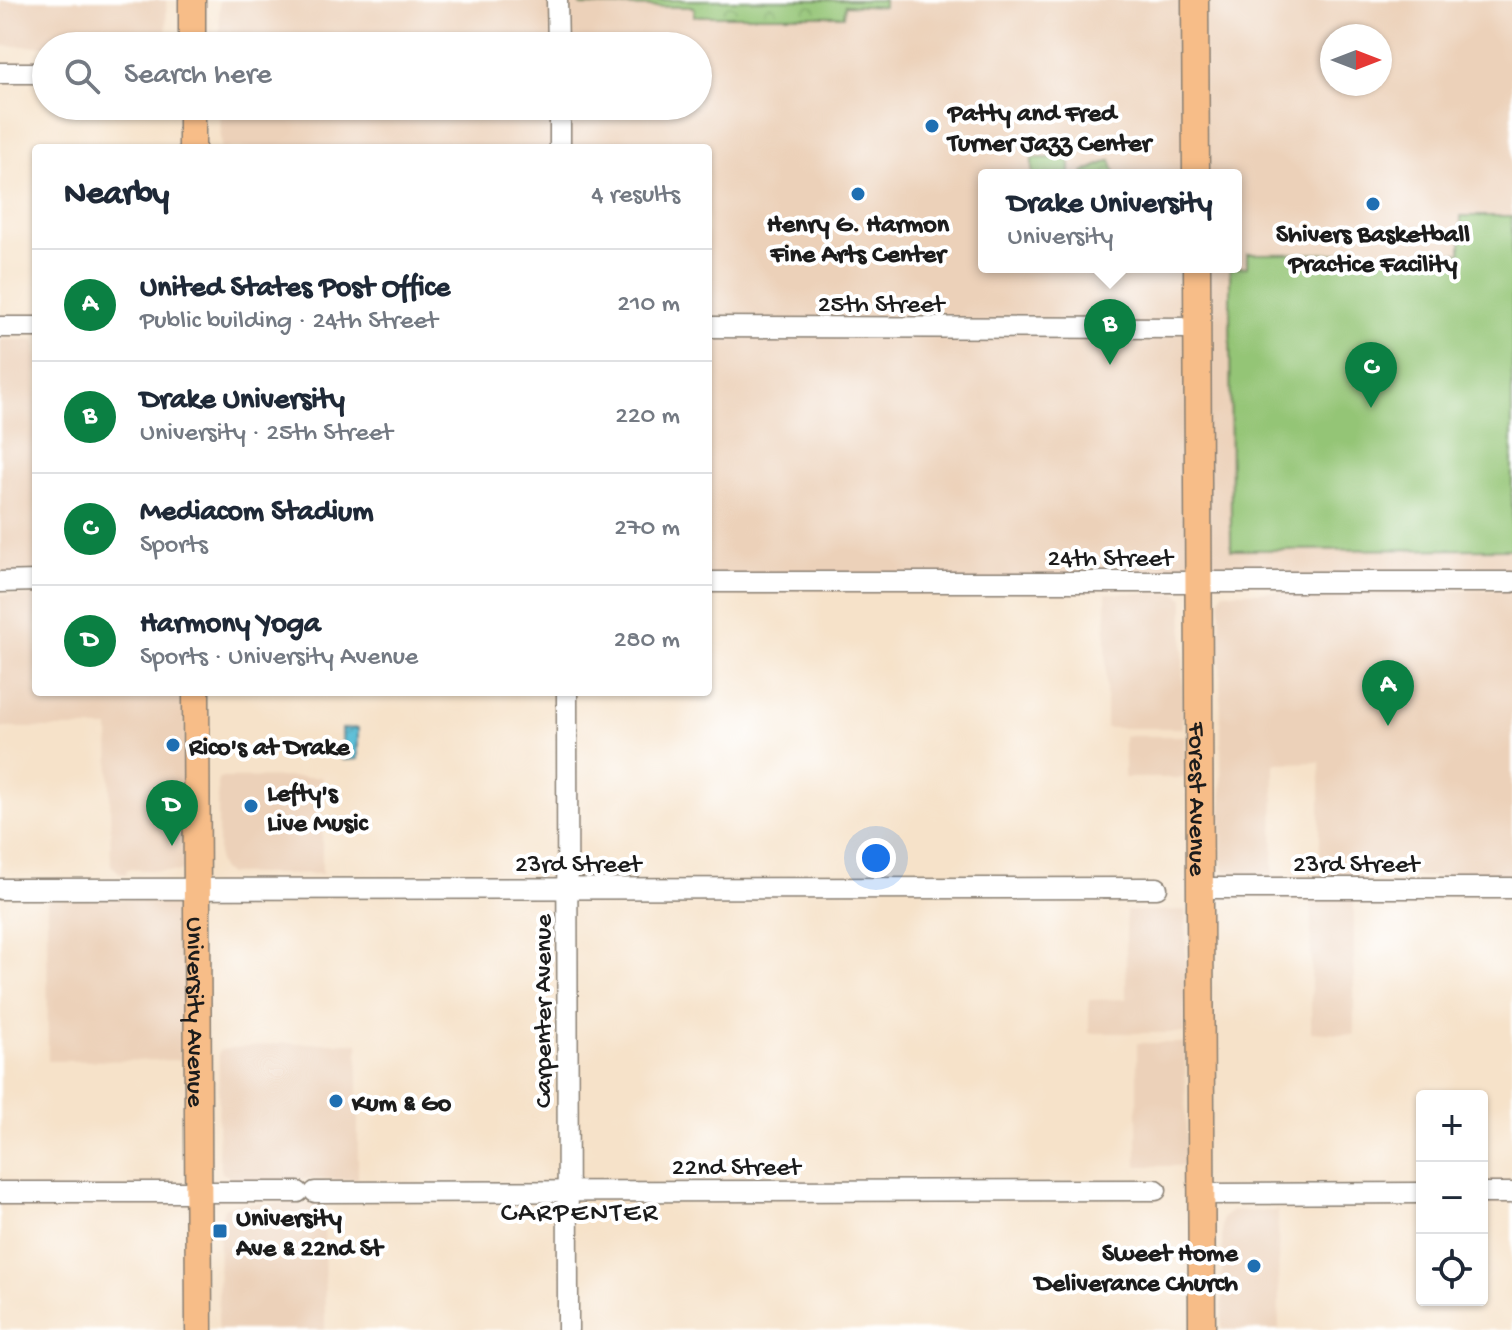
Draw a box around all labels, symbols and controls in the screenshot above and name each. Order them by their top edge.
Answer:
north arrow [1320,24,1392,96]
search box [32,32,712,120]
icon: search [60,54,104,98]
text: Search here [124,59,272,94]
place label: Patty and Fred Turner Jazz Center [946,100,1154,161]
marker: Patty and Fred Turner Jazz Center [923,117,941,135]
popup [978,169,1242,273]
text: Nearby [64,176,169,216]
text: 4 results [591,181,680,212]
marker: Henry G. Harmon Fine Arts Center [849,185,867,203]
text: Drake University [1008,188,1212,223]
marker: Shivers Basketball Practice Facility [1364,195,1382,213]
place label: Henry G. Harmon Fine Arts Center [767,211,950,272]
place label: Shivers Basketball Practice Facility [1276,221,1470,282]
text: University [1008,223,1113,254]
text: United States Post Office [140,272,450,307]
text: A [82,290,98,321]
text: 210 m [617,290,680,321]
street label: 25th Street [818,291,947,322]
pin: B [1084,299,1136,365]
text: Public building · 24th Street [140,307,438,338]
pin: C [1345,342,1397,408]
text: Drake University [140,384,345,419]
text: B [83,402,97,433]
text: 220 m [615,402,680,433]
text: University · 25th Street [140,419,393,450]
text: Mediacom Stadium [140,496,373,531]
text: C [83,514,97,545]
text: 270 m [614,514,680,545]
text: Sports [140,531,208,562]
street label: 24th Street [1047,545,1175,576]
text: Harmony Yoga [140,608,321,643]
text: D [82,626,98,657]
text: 280 m [614,626,680,657]
text: Sports · University Avenue [140,643,418,674]
pin: A [1362,660,1414,726]
street label: Forest Avenue [1179,721,1211,877]
place label: Rico's at Drake [188,734,351,765]
marker: Rico's at Drake [164,736,182,754]
pin: D [146,780,198,846]
place label: Lefty's Live Music [267,780,370,841]
marker: Lefty's Live Music [242,797,260,815]
your location [856,838,896,878]
street label: 23rd Street [515,851,643,882]
street label: 23rd Street [1293,851,1421,882]
street label: Carpenter Avenue [530,913,561,1108]
street label: University Avenue [177,917,209,1108]
place label: Kum & Go [351,1090,452,1121]
map controls [1416,1090,1488,1306]
button: + [1416,1090,1488,1162]
marker: Kum & Go [327,1092,345,1110]
street label: 22nd Street [672,1154,803,1185]
button: − [1416,1162,1488,1234]
district label: CARPENTER [501,1198,659,1231]
place label: University Ave & 22nd St [235,1205,385,1266]
marker: University Ave & 22nd St [211,1222,229,1240]
button: locate [1416,1234,1488,1306]
place label: Sweet Home Deliverance Church [1033,1240,1240,1301]
marker: Sweet Home Deliverance Church [1245,1257,1263,1275]

